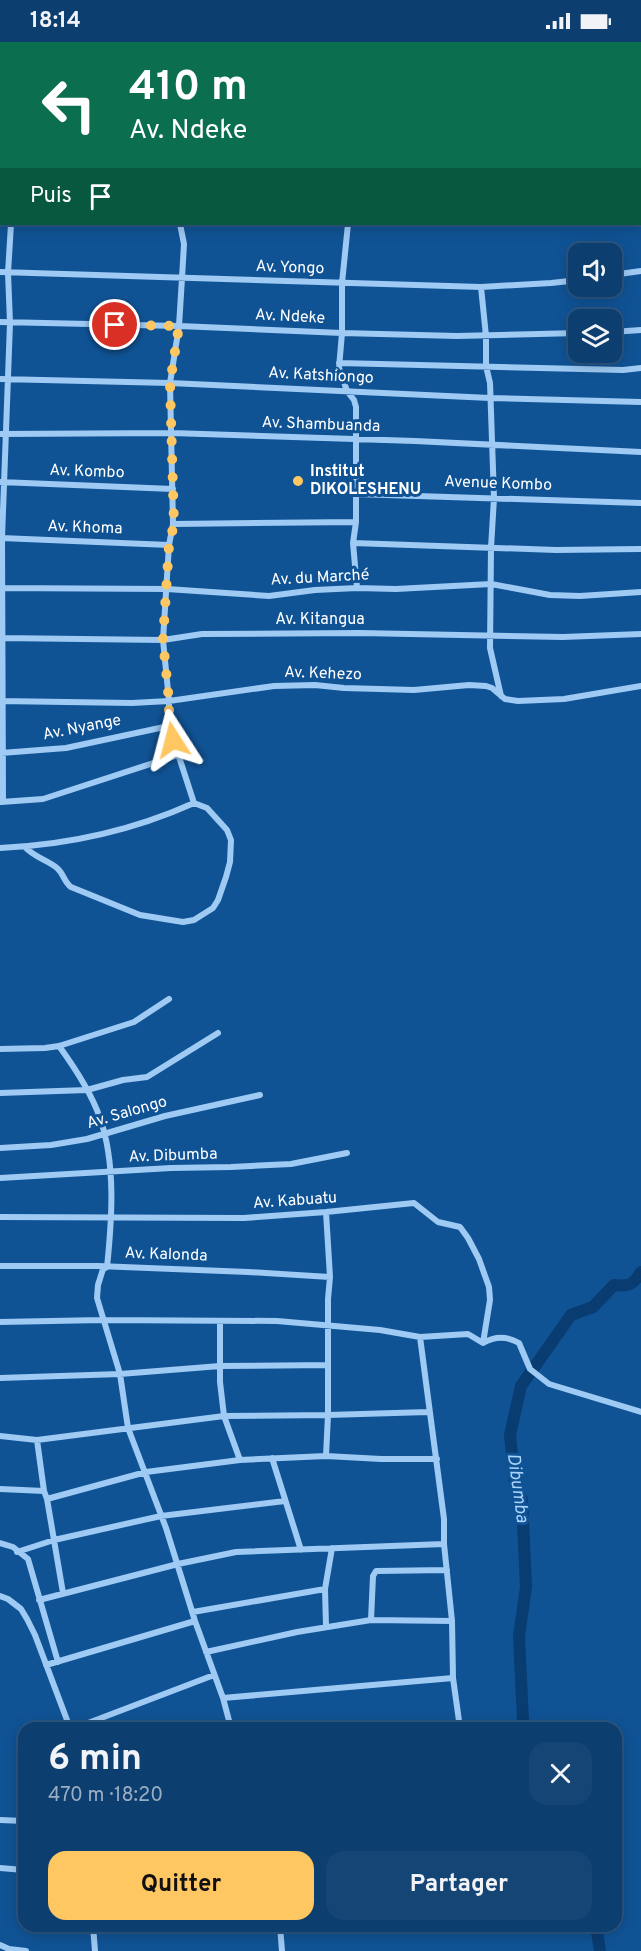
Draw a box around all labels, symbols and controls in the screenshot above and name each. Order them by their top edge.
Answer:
text: 18:14 [30,8,81,35]
text: 410 m [129,62,248,115]
icon: left [30,66,108,144]
text: Av. Ndeke [129,114,247,148]
icon: arrive [84,180,117,213]
text: Puis [30,183,72,210]
map controls [568,243,622,363]
button: sound [568,243,622,297]
street label: Av. Yongo [255,257,325,279]
pin [89,299,140,350]
street label: Av. Ndeke [254,305,326,329]
icon: arrive [98,308,131,341]
button: layers [568,309,622,363]
street label: Av. Katshiongo [268,363,374,389]
street label: Av. Shambuanda [261,413,381,437]
street label: Av. Kombo [49,461,125,483]
place label: Institut DIKOLESHENU [310,462,421,500]
street label: Avenue Kombo [444,472,552,496]
marker: Institut DIKOLESHENU [291,474,305,488]
street label: Av. Khoma [47,517,123,539]
street label: Av. du Marché [270,565,370,591]
street label: Av. Kitangua [275,610,365,630]
street label: Av. Kehezo [284,663,362,685]
position arrow [141,708,205,772]
street label: Av. Nyange [41,711,123,745]
street label: Av. Salongo [84,1092,170,1134]
street label: Av. Dibumba [128,1144,218,1168]
street label: Av. Kabuatu [252,1188,338,1214]
street label: Av. Kalonda [124,1244,208,1266]
water label: Dibumba [501,1452,533,1525]
text: 6 min [48,1737,142,1783]
button: close [529,1742,592,1805]
text: 470 m · 18:20 [48,1783,163,1809]
button: Quitter [48,1851,314,1920]
button: Partager [326,1851,592,1920]

